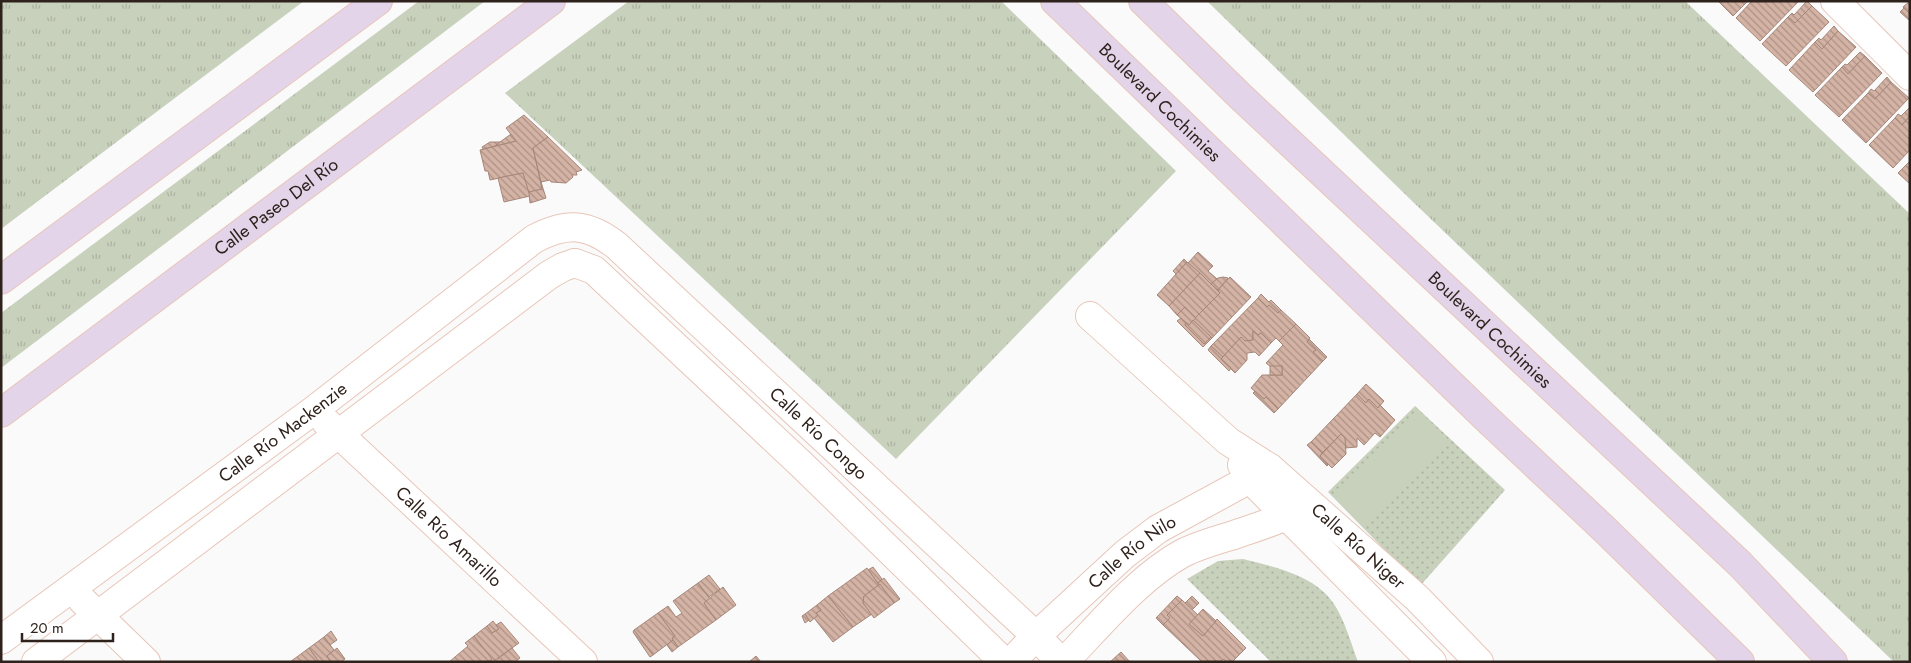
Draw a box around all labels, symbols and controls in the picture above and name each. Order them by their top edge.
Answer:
street label: Boulevard Cochimies [1093,37,1227,168]
street label: Calle Paseo Del Río [209,151,344,262]
street label: Boulevard Cochimies [1422,265,1558,394]
street label: Calle Río Mackenzie [213,376,353,489]
street label: Calle Río Congo [764,381,873,486]
street label: Calle Río Amarillo [390,480,508,593]
street label: Calle Río Niger [1305,497,1412,596]
street label: Calle Río Nilo [1082,509,1181,595]
scale bar [22,610,114,642]
text: 20 m [30,617,64,639]

